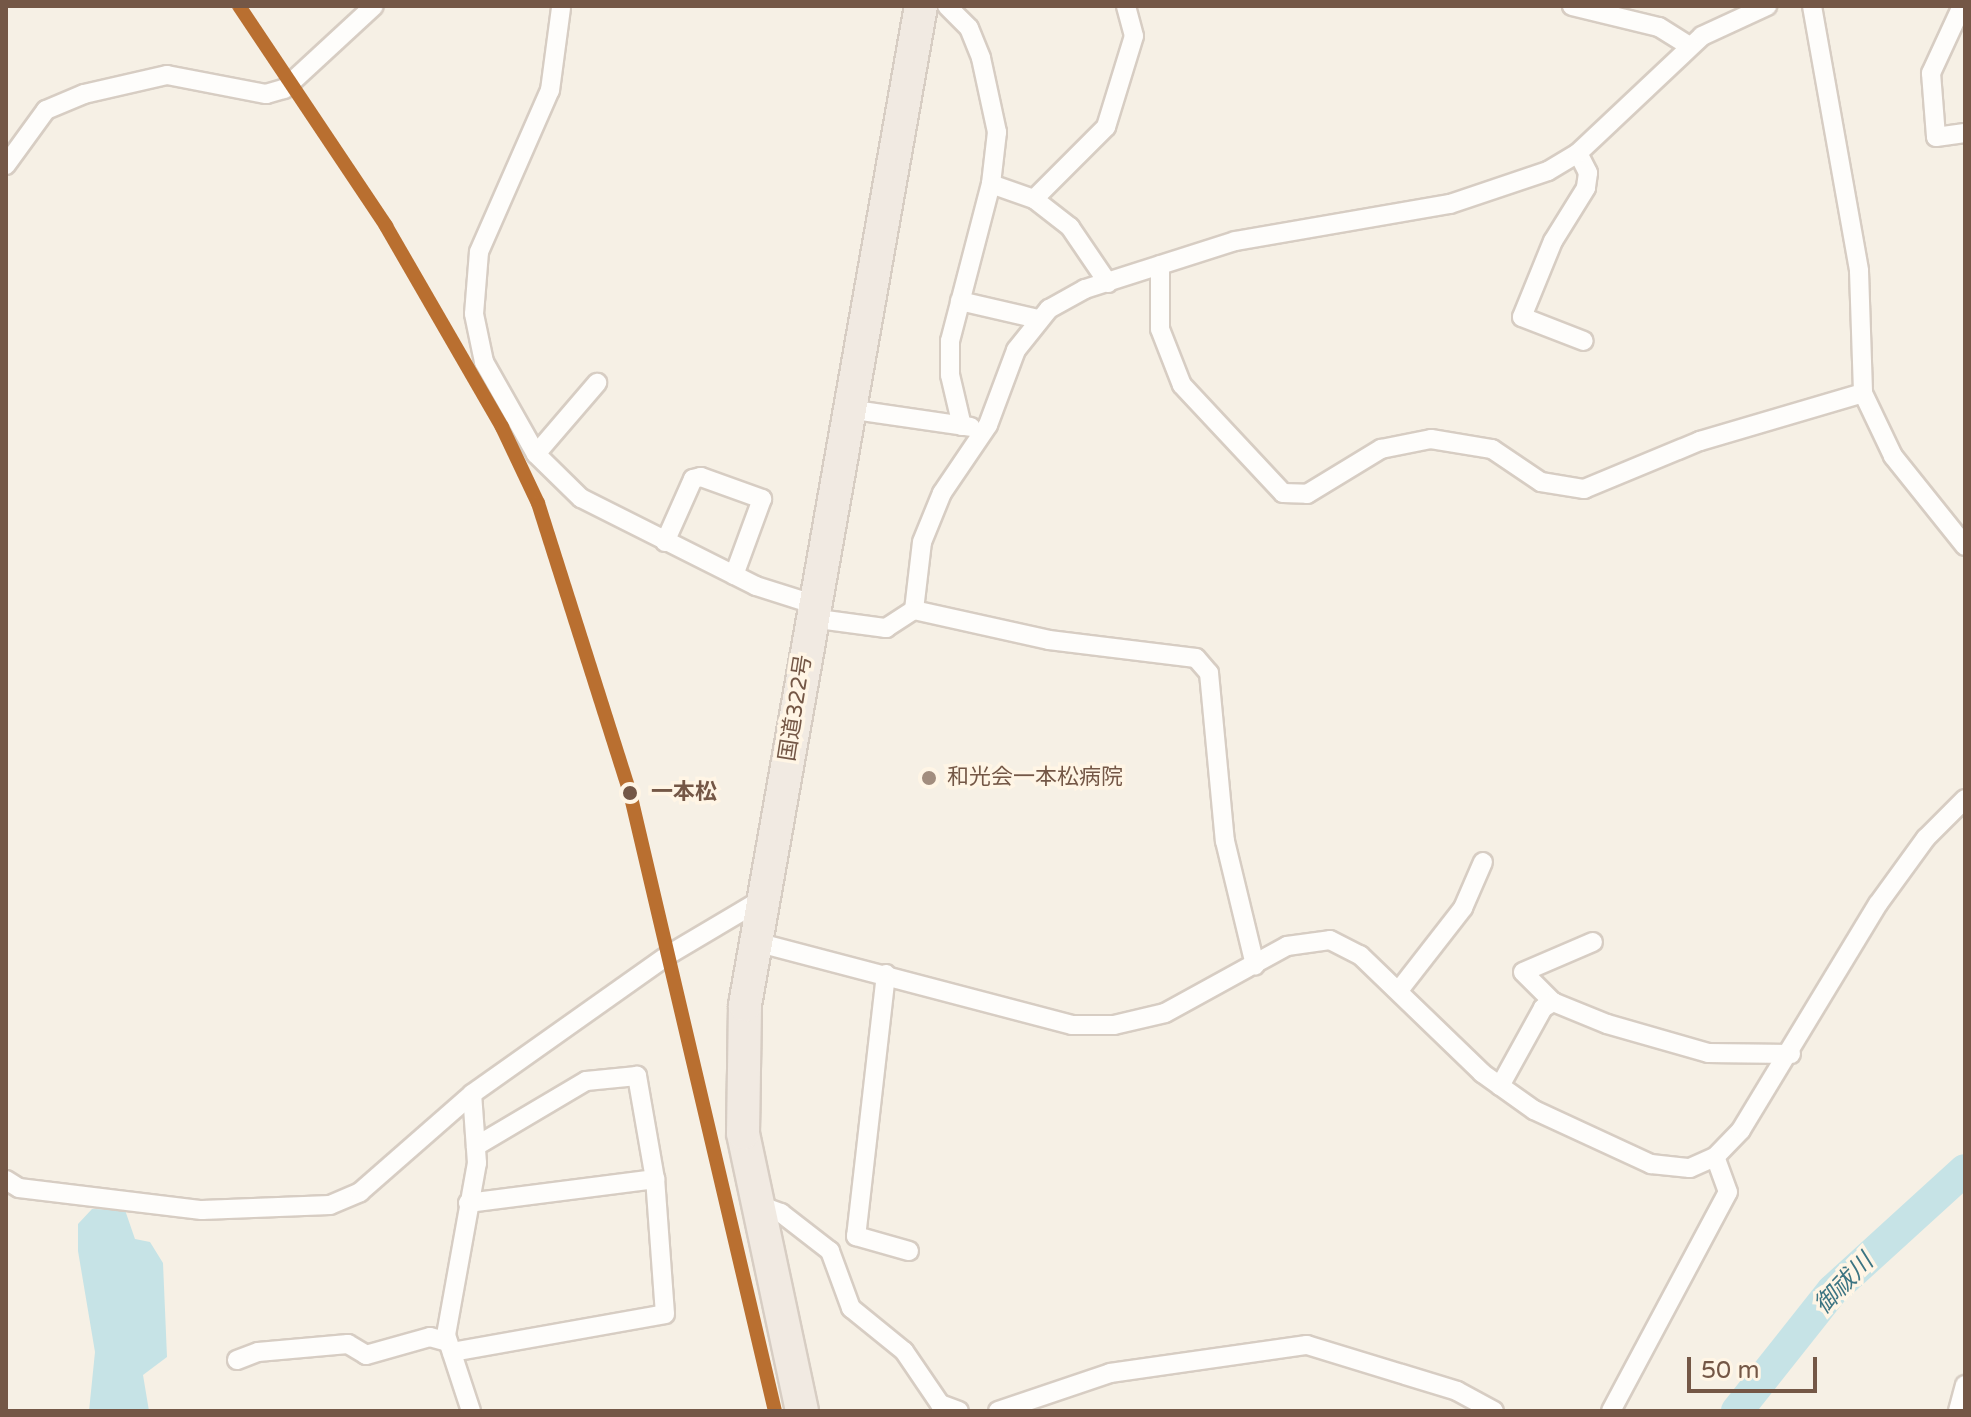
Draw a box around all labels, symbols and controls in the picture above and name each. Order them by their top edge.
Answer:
street label: 国道322号 [775,653,817,763]
place label: 和光会一本松病院 [947,765,1123,791]
marker: 和光会一本松病院 [918,767,940,789]
marker: 一本松 [616,779,644,807]
place label: 一本松 [651,780,717,806]
water label: 御祓川 [1809,1248,1879,1320]
scale bar [1691,1341,1821,1391]
text: 50 m [1701,1356,1759,1385]

